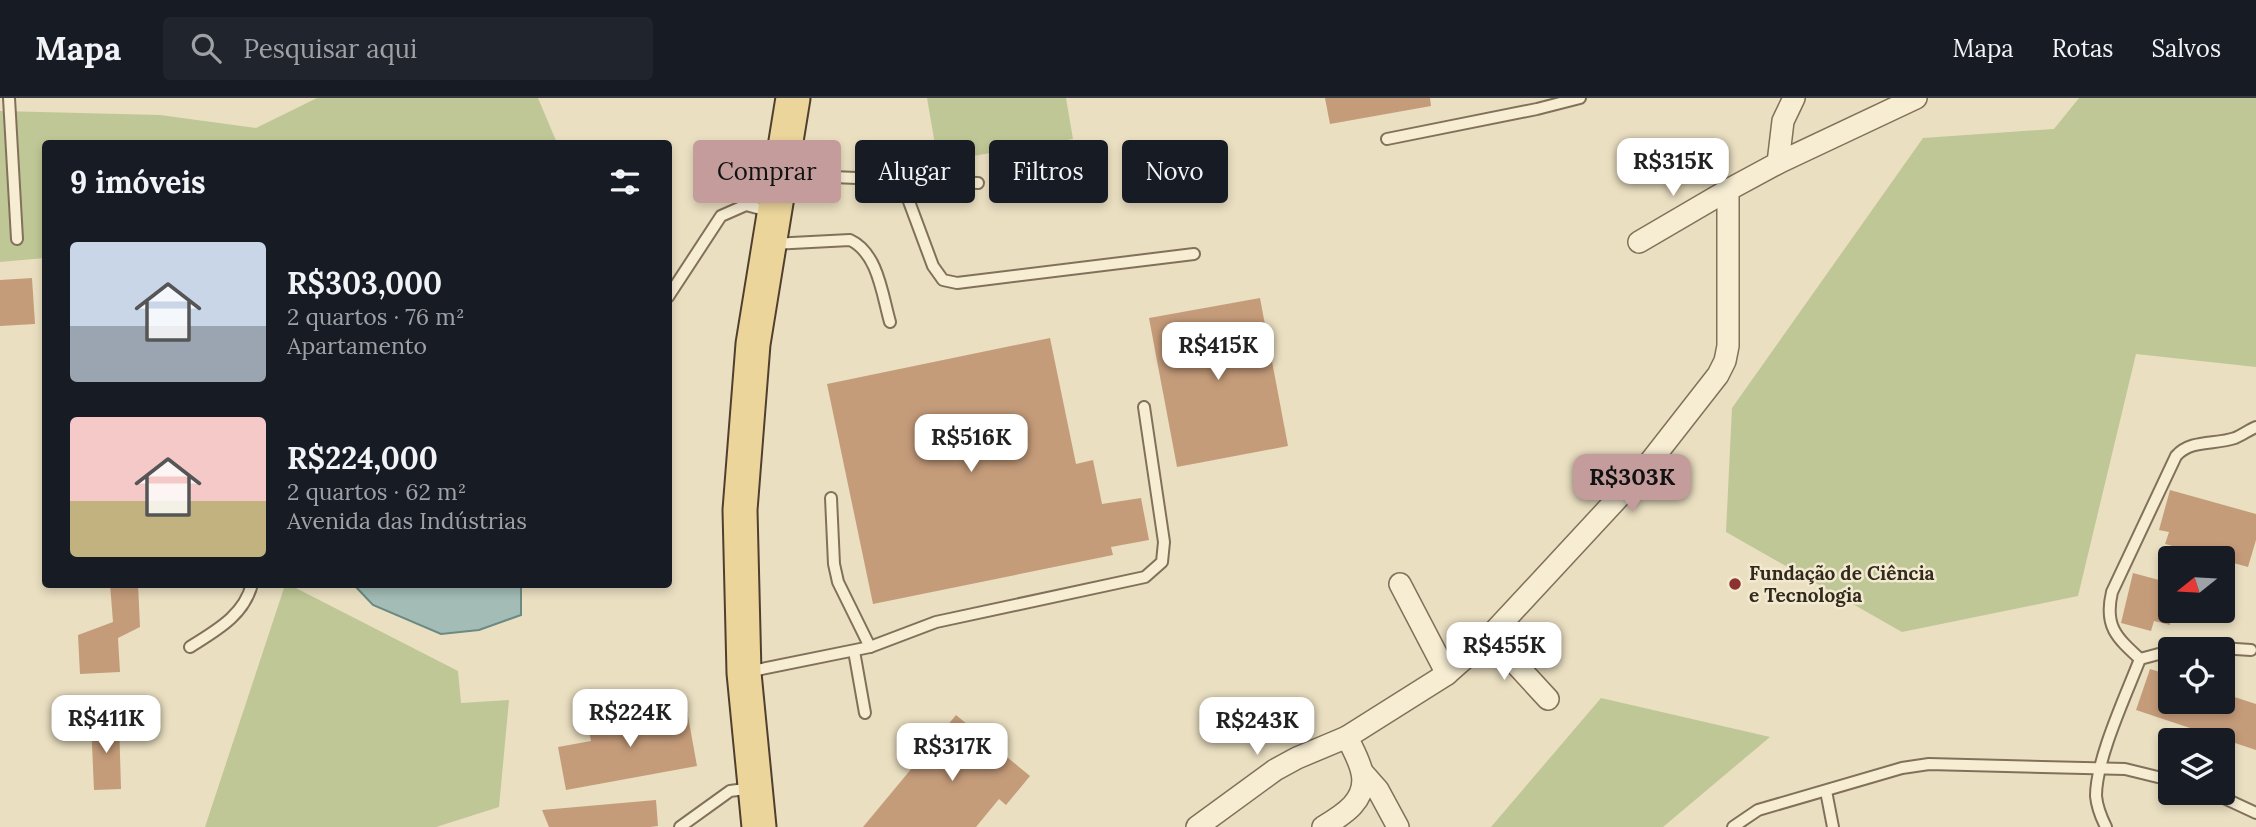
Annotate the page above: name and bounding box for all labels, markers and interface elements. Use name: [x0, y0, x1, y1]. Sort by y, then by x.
search box: [163, 17, 653, 80]
text: Mapa: [35, 27, 121, 69]
icon: search: [187, 29, 225, 67]
text: Pesquisar aqui: [243, 32, 417, 65]
text: Mapa: [1953, 33, 2014, 64]
text: Rotas: [2052, 33, 2113, 64]
text: Salvos: [2151, 33, 2221, 64]
pin: R$315K: [1616, 139, 1730, 198]
chip: Comprar: [693, 140, 841, 203]
chip: Alugar: [855, 140, 975, 203]
chip: Filtros: [989, 140, 1108, 203]
chip: Novo: [1122, 140, 1228, 203]
text: R$315K: [1633, 146, 1713, 175]
text: 9 imóveis: [70, 163, 206, 201]
icon: filters: [606, 163, 644, 201]
text: R$303,000: [287, 264, 442, 302]
icon: home: [126, 270, 210, 354]
text: 2 quartos · 76 m²: [287, 302, 465, 331]
pin: R$415K: [1161, 322, 1275, 382]
text: R$415K: [1178, 330, 1258, 359]
text: Apartamento: [287, 331, 427, 360]
pin: R$516K: [914, 414, 1028, 474]
text: R$516K: [931, 422, 1011, 451]
text: R$224,000: [287, 439, 438, 477]
icon: home: [126, 445, 210, 529]
pin: R$303K: [1575, 454, 1689, 514]
text: R$303K: [1589, 462, 1675, 491]
text: 2 quartos · 62 m²: [287, 477, 466, 506]
text: Avenida das Indústrias: [287, 506, 527, 535]
north arrow: [2158, 546, 2235, 623]
map controls: [2158, 546, 2235, 805]
place label: Fundação de Ciência e Tecnologia: [1749, 561, 1935, 607]
marker: Fundação de Ciência e Tecnologia: [1727, 576, 1743, 592]
pin: R$455K: [1447, 622, 1561, 682]
text: R$455K: [1462, 630, 1546, 659]
button: locate: [2158, 637, 2235, 714]
pin: R$224K: [573, 690, 687, 749]
pin: R$411K: [49, 696, 163, 755]
text: R$224K: [589, 697, 671, 726]
pin: R$243K: [1200, 698, 1314, 757]
text: R$411K: [68, 703, 144, 732]
text: R$243K: [1215, 705, 1299, 734]
pin: R$317K: [895, 724, 1009, 783]
button: layers: [2158, 728, 2235, 805]
text: R$317K: [913, 731, 991, 760]

